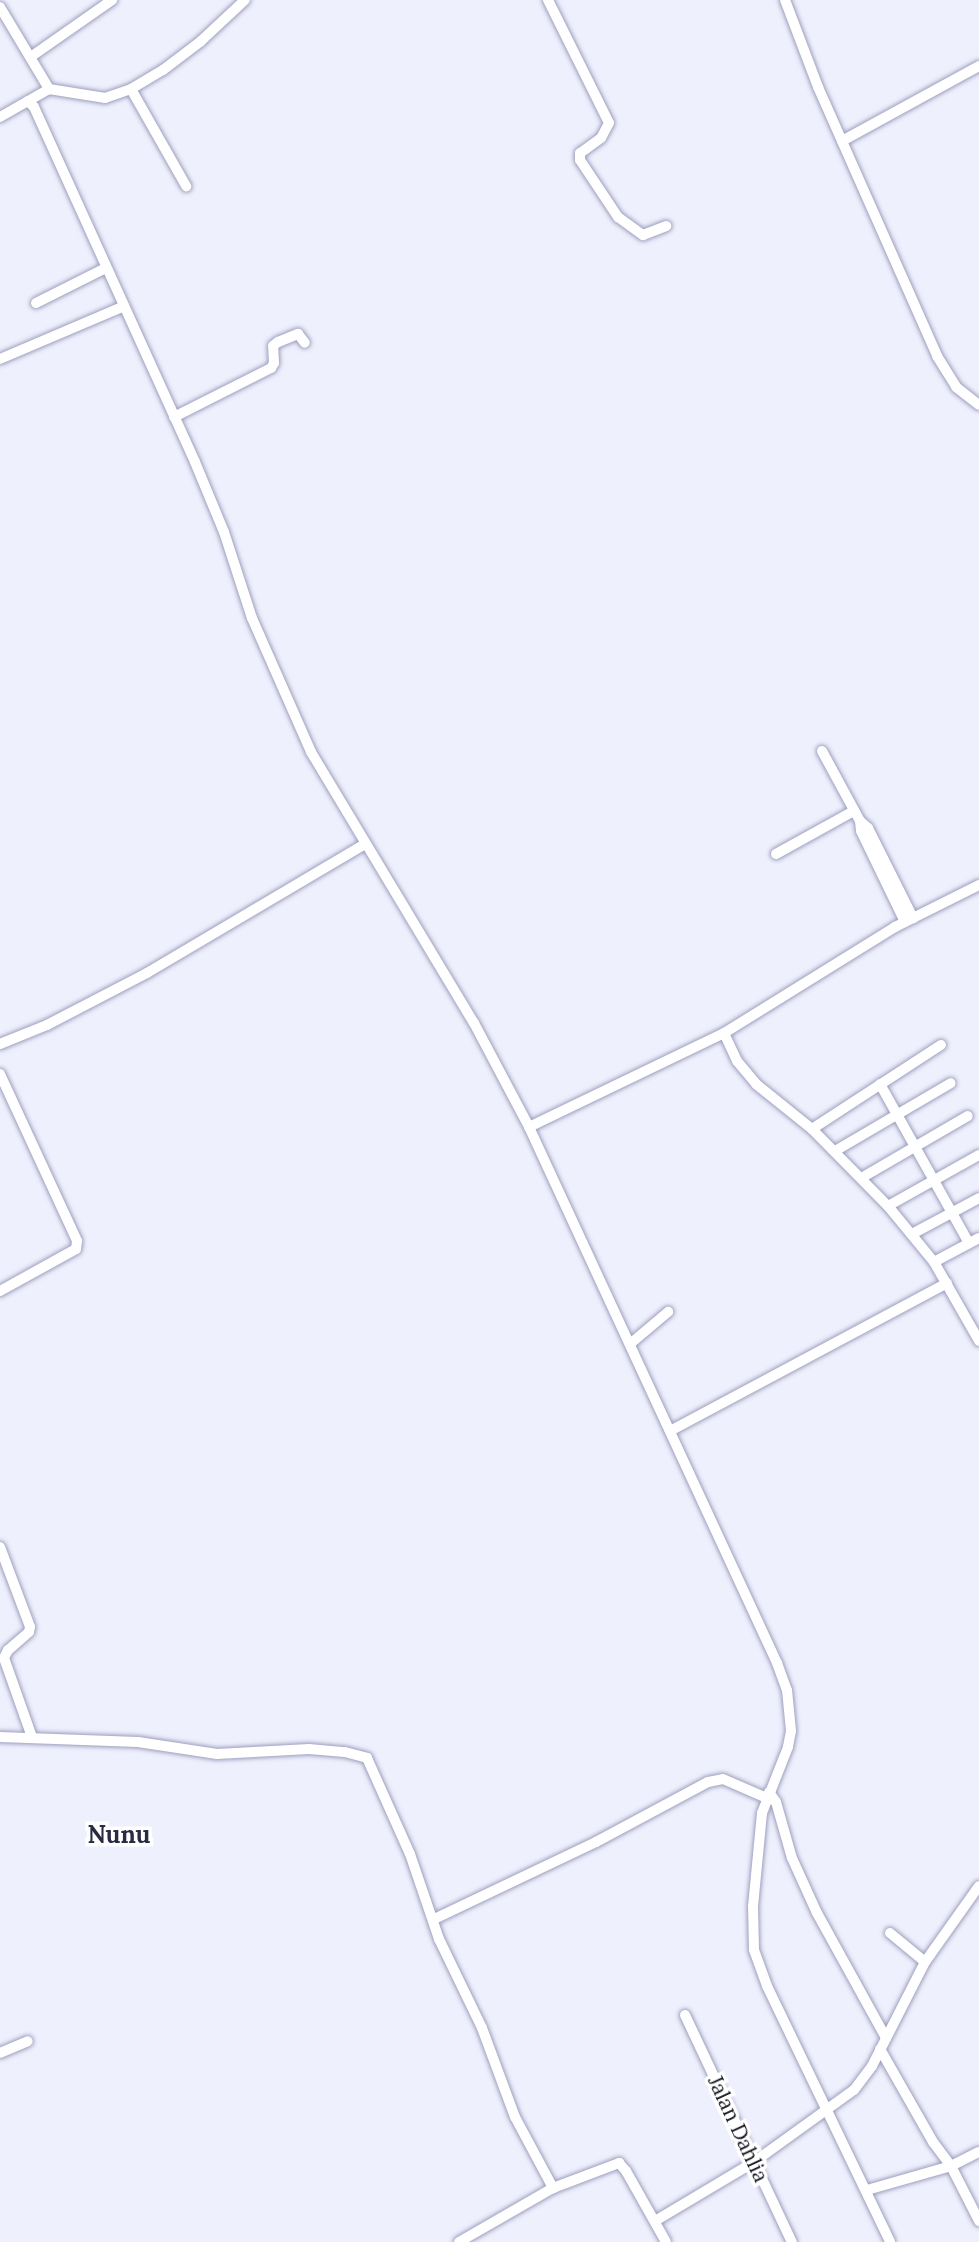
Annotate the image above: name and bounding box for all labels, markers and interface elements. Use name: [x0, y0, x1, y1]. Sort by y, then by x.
district label: Nunu: [88, 1821, 150, 1849]
street label: Jalan Dahlia: [702, 2072, 774, 2186]

